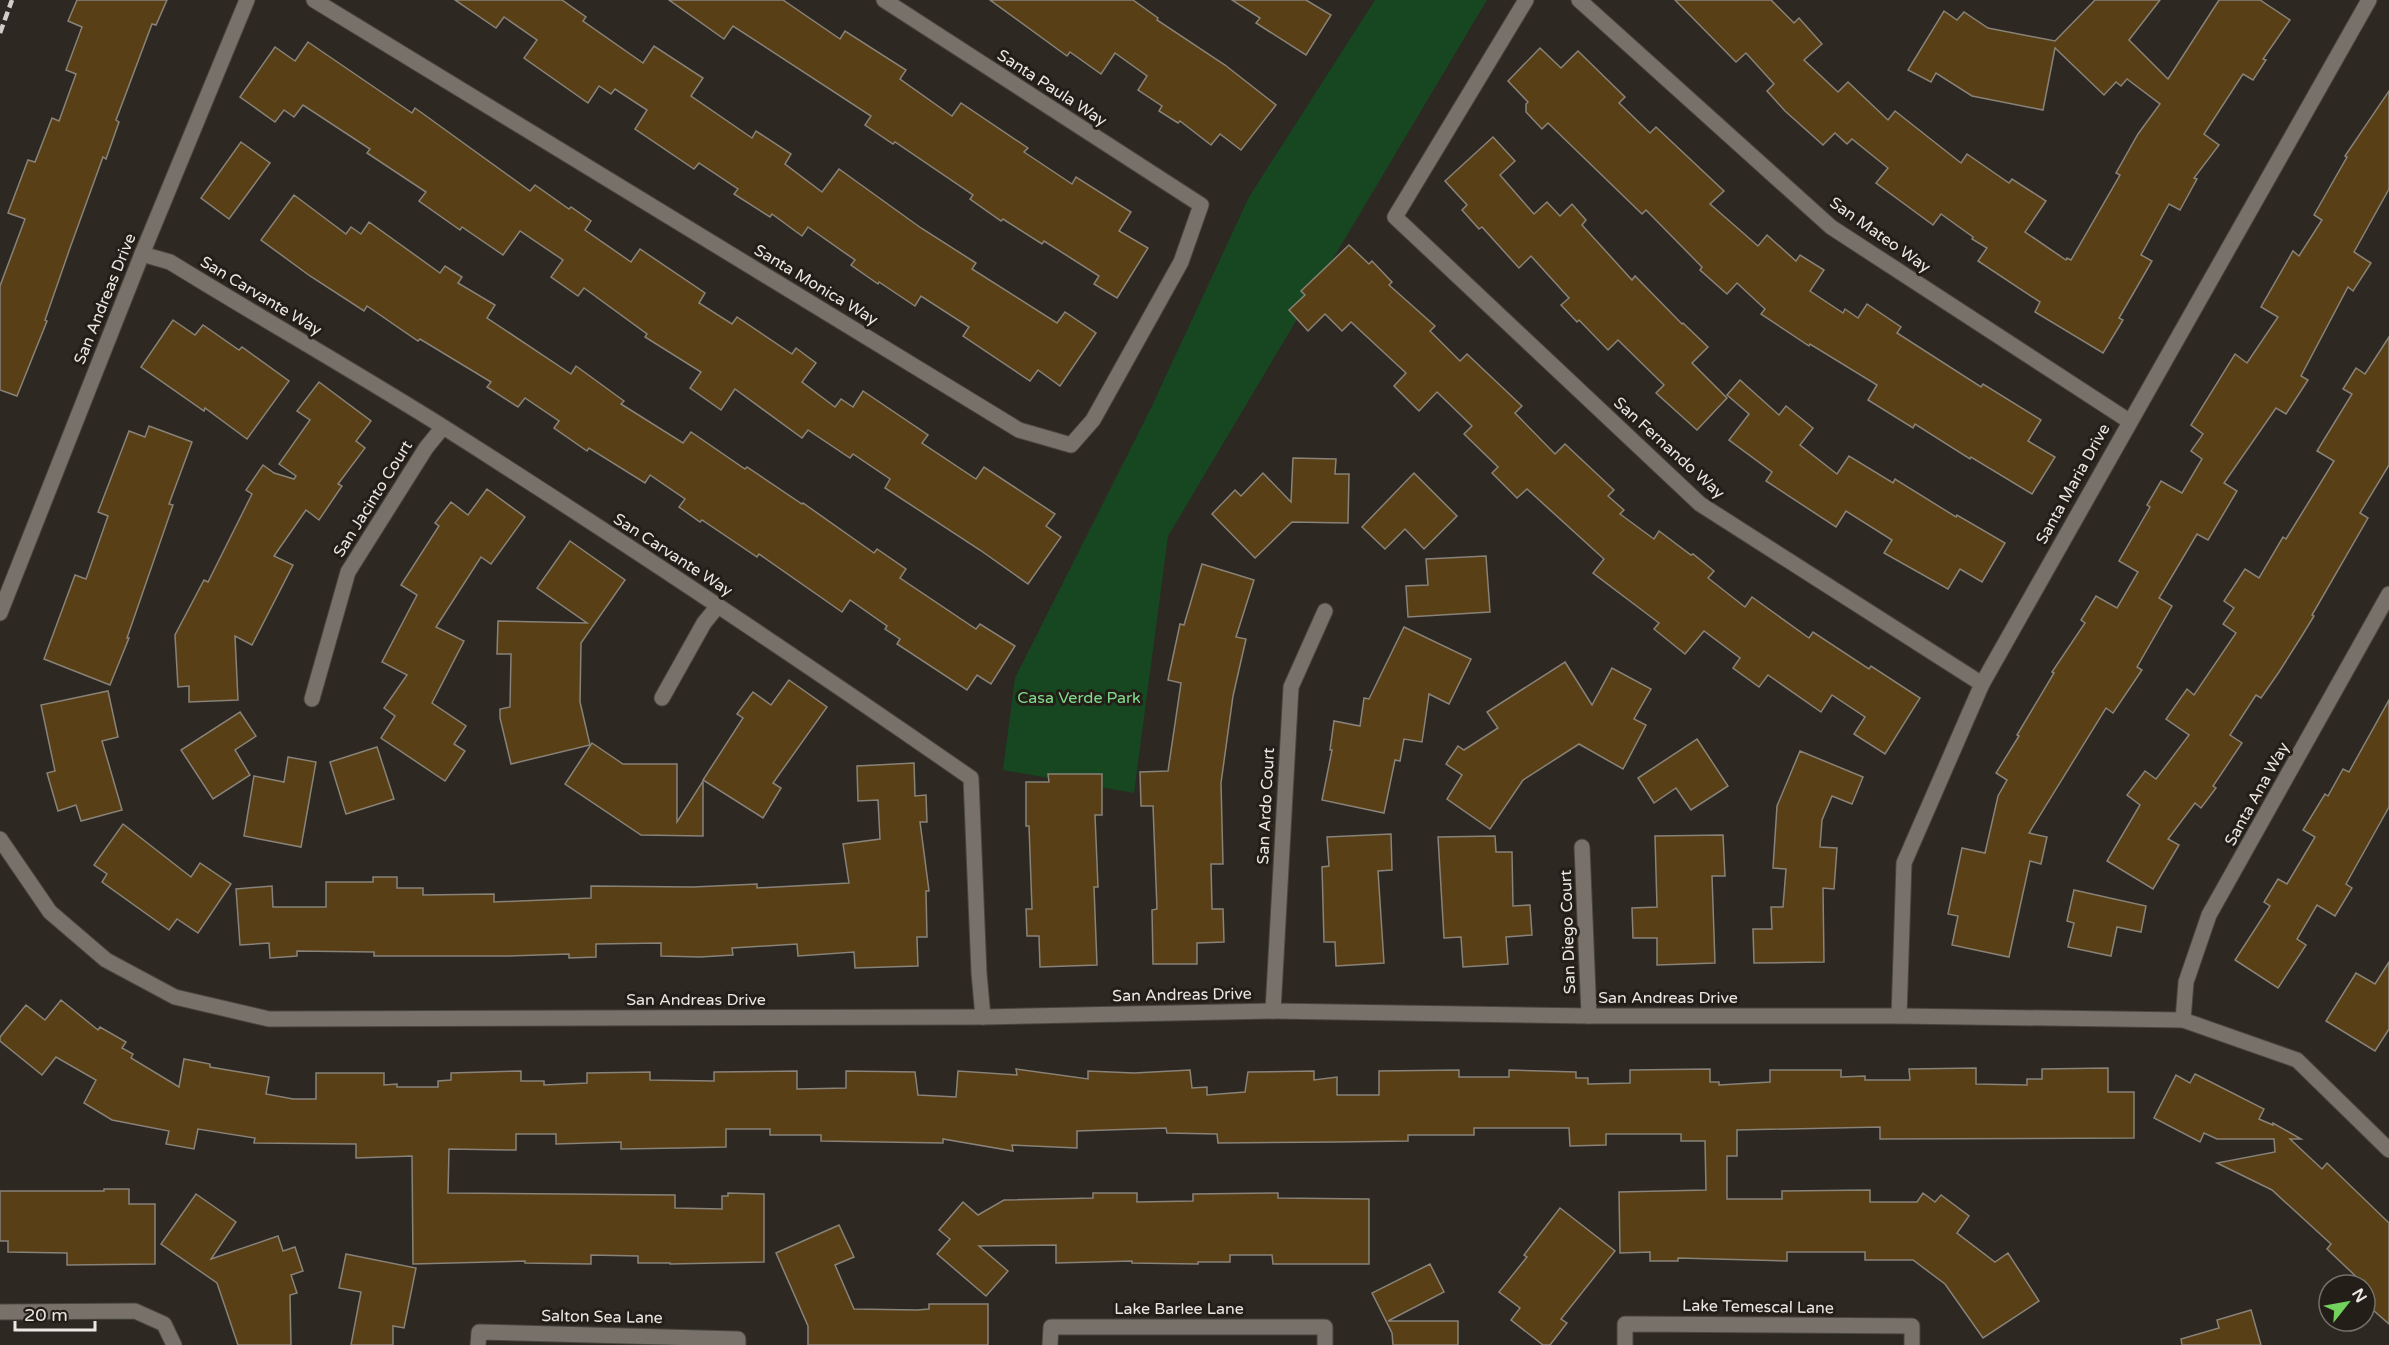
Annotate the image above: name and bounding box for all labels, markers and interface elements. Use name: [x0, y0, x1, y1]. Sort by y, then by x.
street label: Santa Paula Way: [993, 45, 1111, 131]
street label: San Mateo Way: [1826, 193, 1935, 278]
street label: San Andreas Drive: [70, 231, 140, 367]
street label: Santa Monica Way: [750, 240, 882, 330]
street label: San Carvante Way: [197, 252, 326, 340]
street label: San Fernando Way: [1609, 393, 1729, 503]
street label: Santa Maria Drive: [2032, 420, 2114, 548]
street label: San Jacinto Court: [329, 437, 417, 561]
street label: San Carvante Way: [610, 509, 737, 601]
park label: Casa Verde Park: [1017, 688, 1141, 708]
street label: Santa Ana Way: [2220, 738, 2294, 849]
street label: San Ardo Court: [1253, 747, 1279, 865]
street label: San Diego Court: [1556, 870, 1580, 994]
street label: San Andreas Drive: [1112, 984, 1252, 1006]
street label: San Andreas Drive: [1598, 988, 1738, 1008]
street label: San Andreas Drive: [626, 990, 766, 1010]
north arrow: [2317, 1273, 2377, 1333]
text: N: [2347, 1285, 2371, 1306]
scale bar: [15, 1294, 94, 1332]
street label: Lake Temescal Lane: [1682, 1296, 1834, 1318]
street label: Lake Barlee Lane: [1114, 1299, 1244, 1319]
text: 20 m: [24, 1304, 68, 1326]
street label: Salton Sea Lane: [541, 1306, 663, 1328]

